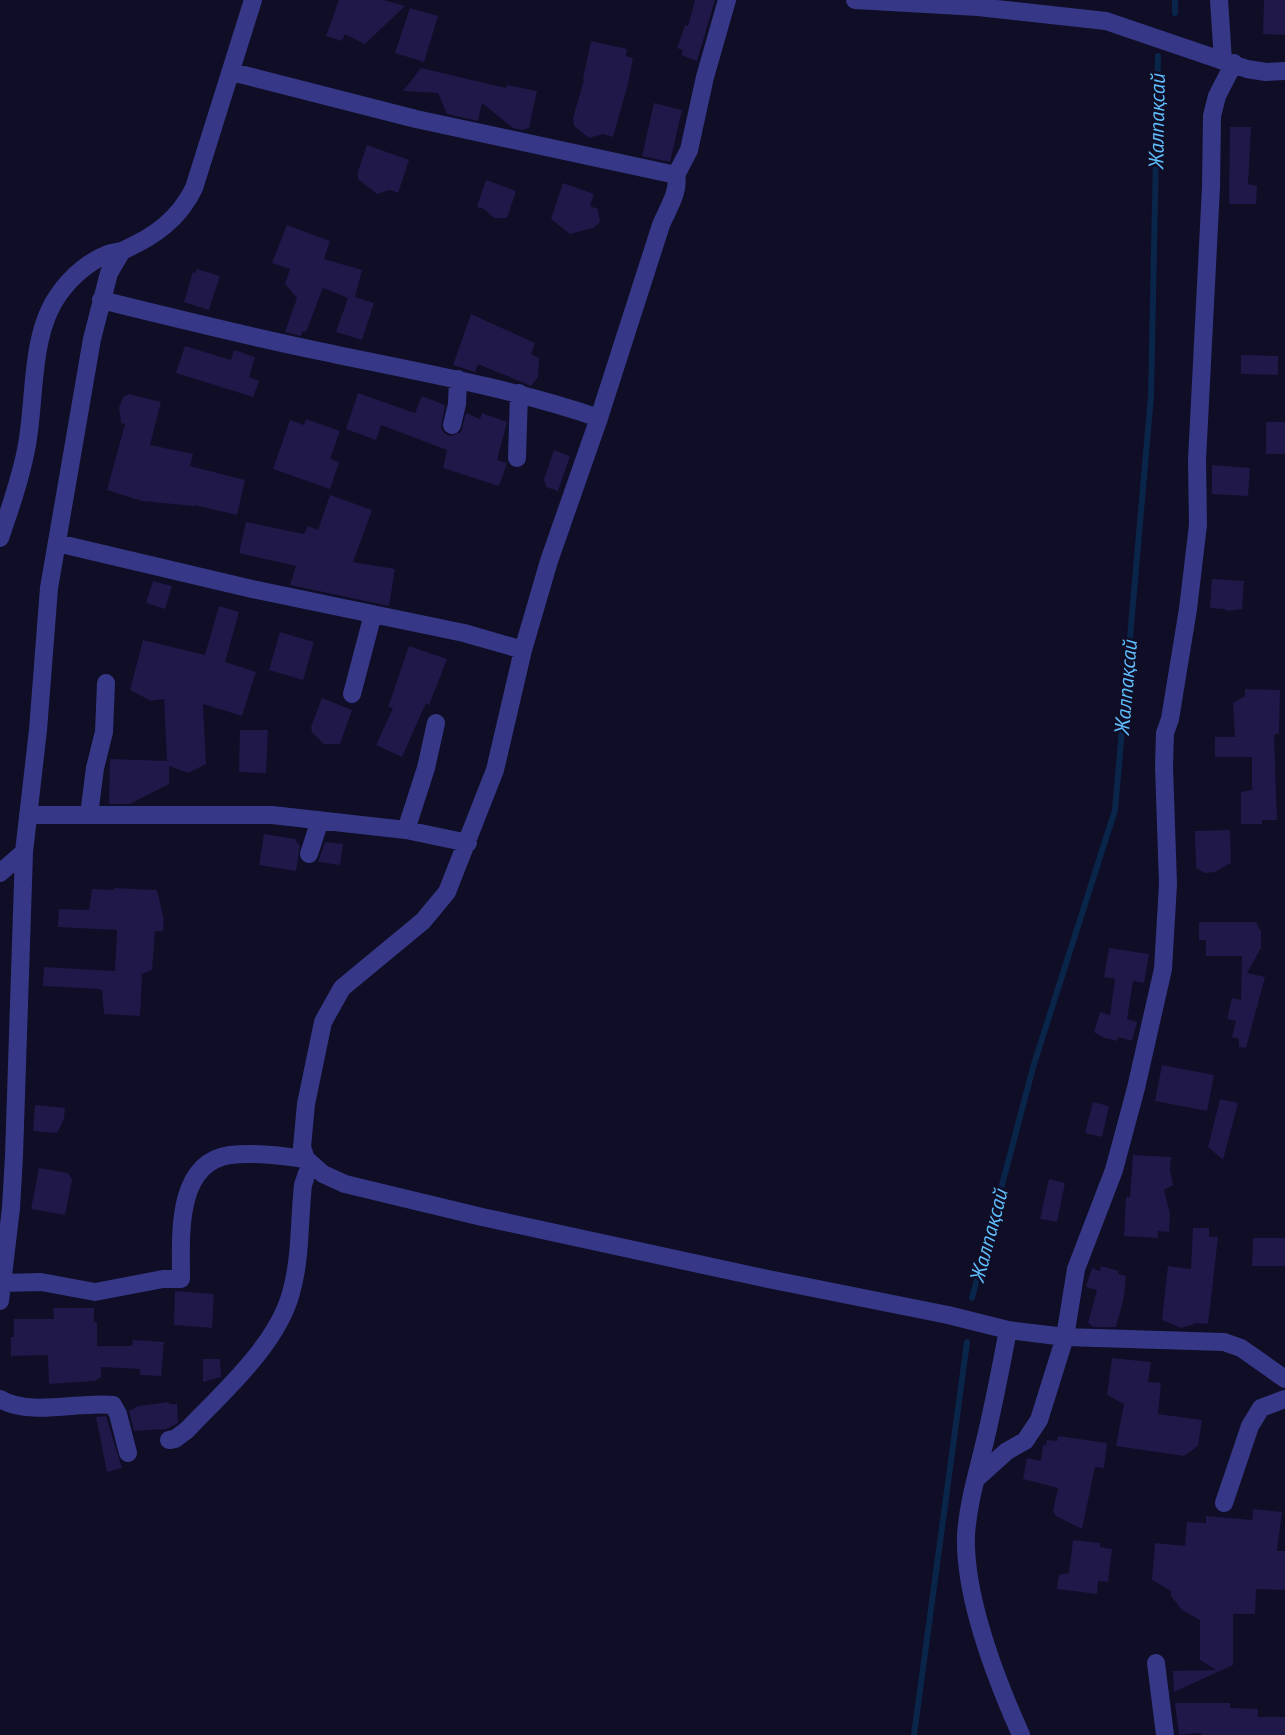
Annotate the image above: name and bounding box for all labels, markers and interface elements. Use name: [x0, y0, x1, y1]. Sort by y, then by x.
water label: Жалпақсай: [1142, 73, 1171, 170]
water label: Жалпақсай: [1108, 638, 1143, 737]
water label: Жалпақсай: [963, 1185, 1014, 1286]

